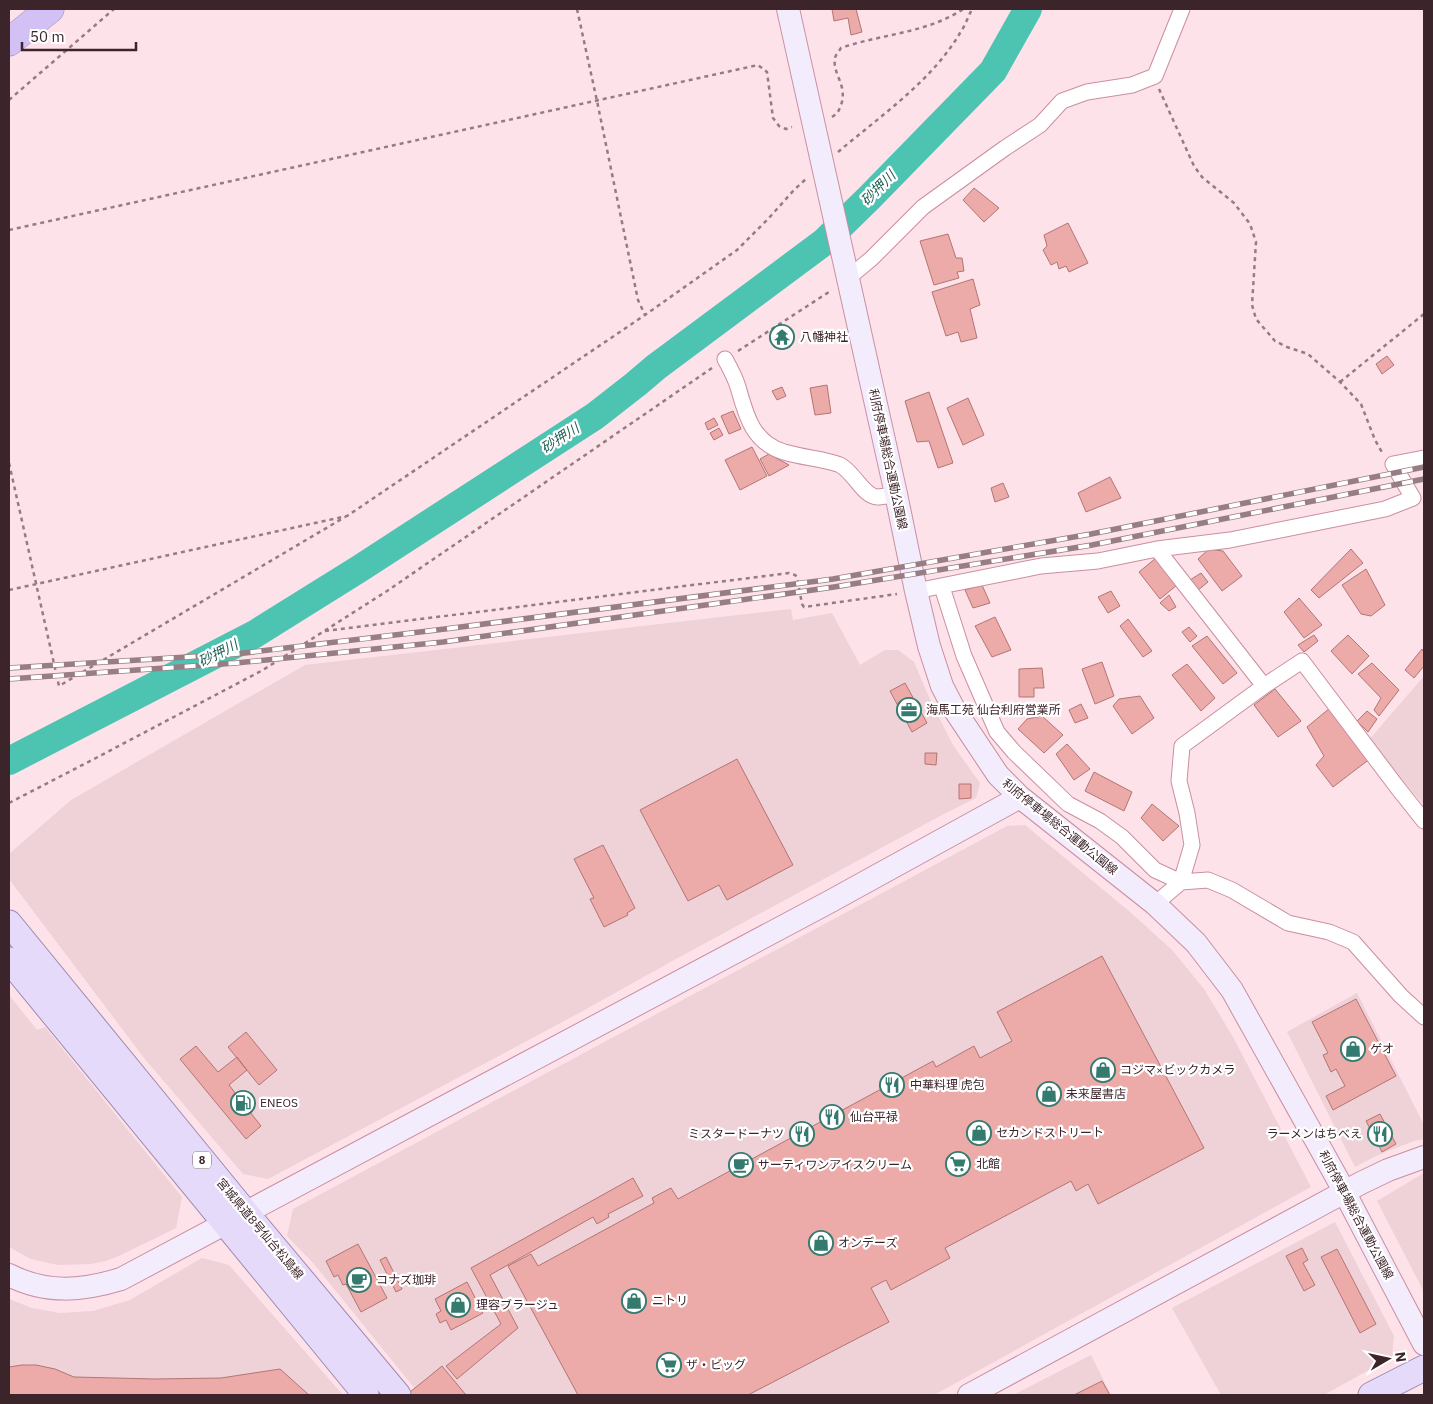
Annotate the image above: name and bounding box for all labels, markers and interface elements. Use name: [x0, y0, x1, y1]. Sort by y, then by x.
scale bar: [22, 20, 136, 52]
text: 50 m: [30, 27, 65, 46]
water label: 砂押川: [857, 165, 901, 209]
temple icon: 八幡神社: [769, 324, 795, 350]
place label: 八幡神社: [800, 329, 848, 344]
street label: 利府停車場総合運動公園線: [866, 387, 911, 531]
water label: 砂押川: [537, 418, 584, 457]
water label: 砂押川: [195, 635, 243, 671]
office icon: 海馬工苑 仙台利府営業所: [896, 697, 922, 723]
place label: 海馬工苑 仙台利府営業所: [926, 702, 1061, 717]
street label: 利府停車場総合運動公園線: [1000, 775, 1121, 878]
shop icon: ゲオ: [1340, 1036, 1366, 1062]
place label: ゲオ: [1370, 1041, 1394, 1056]
shop icon: コジマ×ビックカメラ: [1090, 1057, 1116, 1083]
place label: コジマ×ビックカメラ: [1120, 1062, 1235, 1077]
restaurant icon: 中華料理 虎包: [879, 1072, 905, 1098]
place label: 中華料理 虎包: [910, 1077, 985, 1092]
shop icon: 未来屋書店: [1036, 1081, 1062, 1107]
place label: 未来屋書店: [1066, 1086, 1126, 1101]
fuel station icon: ENEOS: [230, 1090, 256, 1116]
place label: ENEOS: [260, 1095, 298, 1110]
restaurant icon: 仙台平禄: [819, 1104, 845, 1130]
place label: 仙台平禄: [850, 1109, 898, 1124]
shop icon: セカンドストリート: [966, 1120, 992, 1146]
restaurant icon: ミスタードーナツ: [789, 1121, 815, 1147]
restaurant icon: ラーメンはちべえ: [1367, 1121, 1393, 1147]
place label: セカンドストリート: [996, 1125, 1104, 1140]
place label: ミスタードーナツ: [688, 1126, 784, 1141]
place label: ラーメンはちべえ: [1266, 1126, 1362, 1141]
street label: 利府停車場総合運動公園線: [1316, 1148, 1397, 1282]
supermarket icon: 北館: [945, 1151, 971, 1177]
road number: 8: [193, 1152, 211, 1168]
cafe icon: サーティワンアイスクリーム: [728, 1152, 754, 1178]
place label: 北館: [976, 1156, 1000, 1171]
place label: サーティワンアイスクリーム: [758, 1157, 912, 1172]
street label: 宮城県道8号仙台松島線: [214, 1175, 307, 1282]
shop icon: オンデーズ: [808, 1230, 834, 1256]
place label: オンデーズ: [838, 1235, 897, 1250]
cafe icon: コナズ珈琲: [346, 1267, 372, 1293]
place label: コナズ珈琲: [376, 1272, 436, 1287]
shop icon: ニトリ: [621, 1288, 647, 1314]
shop icon: 理容ブラージュ: [445, 1292, 471, 1318]
place label: ニトリ: [652, 1293, 688, 1308]
place label: 理容ブラージュ: [476, 1297, 559, 1312]
north arrow: [1363, 1334, 1413, 1384]
text: N: [1391, 1351, 1411, 1363]
supermarket icon: ザ・ビッグ: [656, 1352, 682, 1378]
place label: ザ・ビッグ: [686, 1357, 746, 1372]

